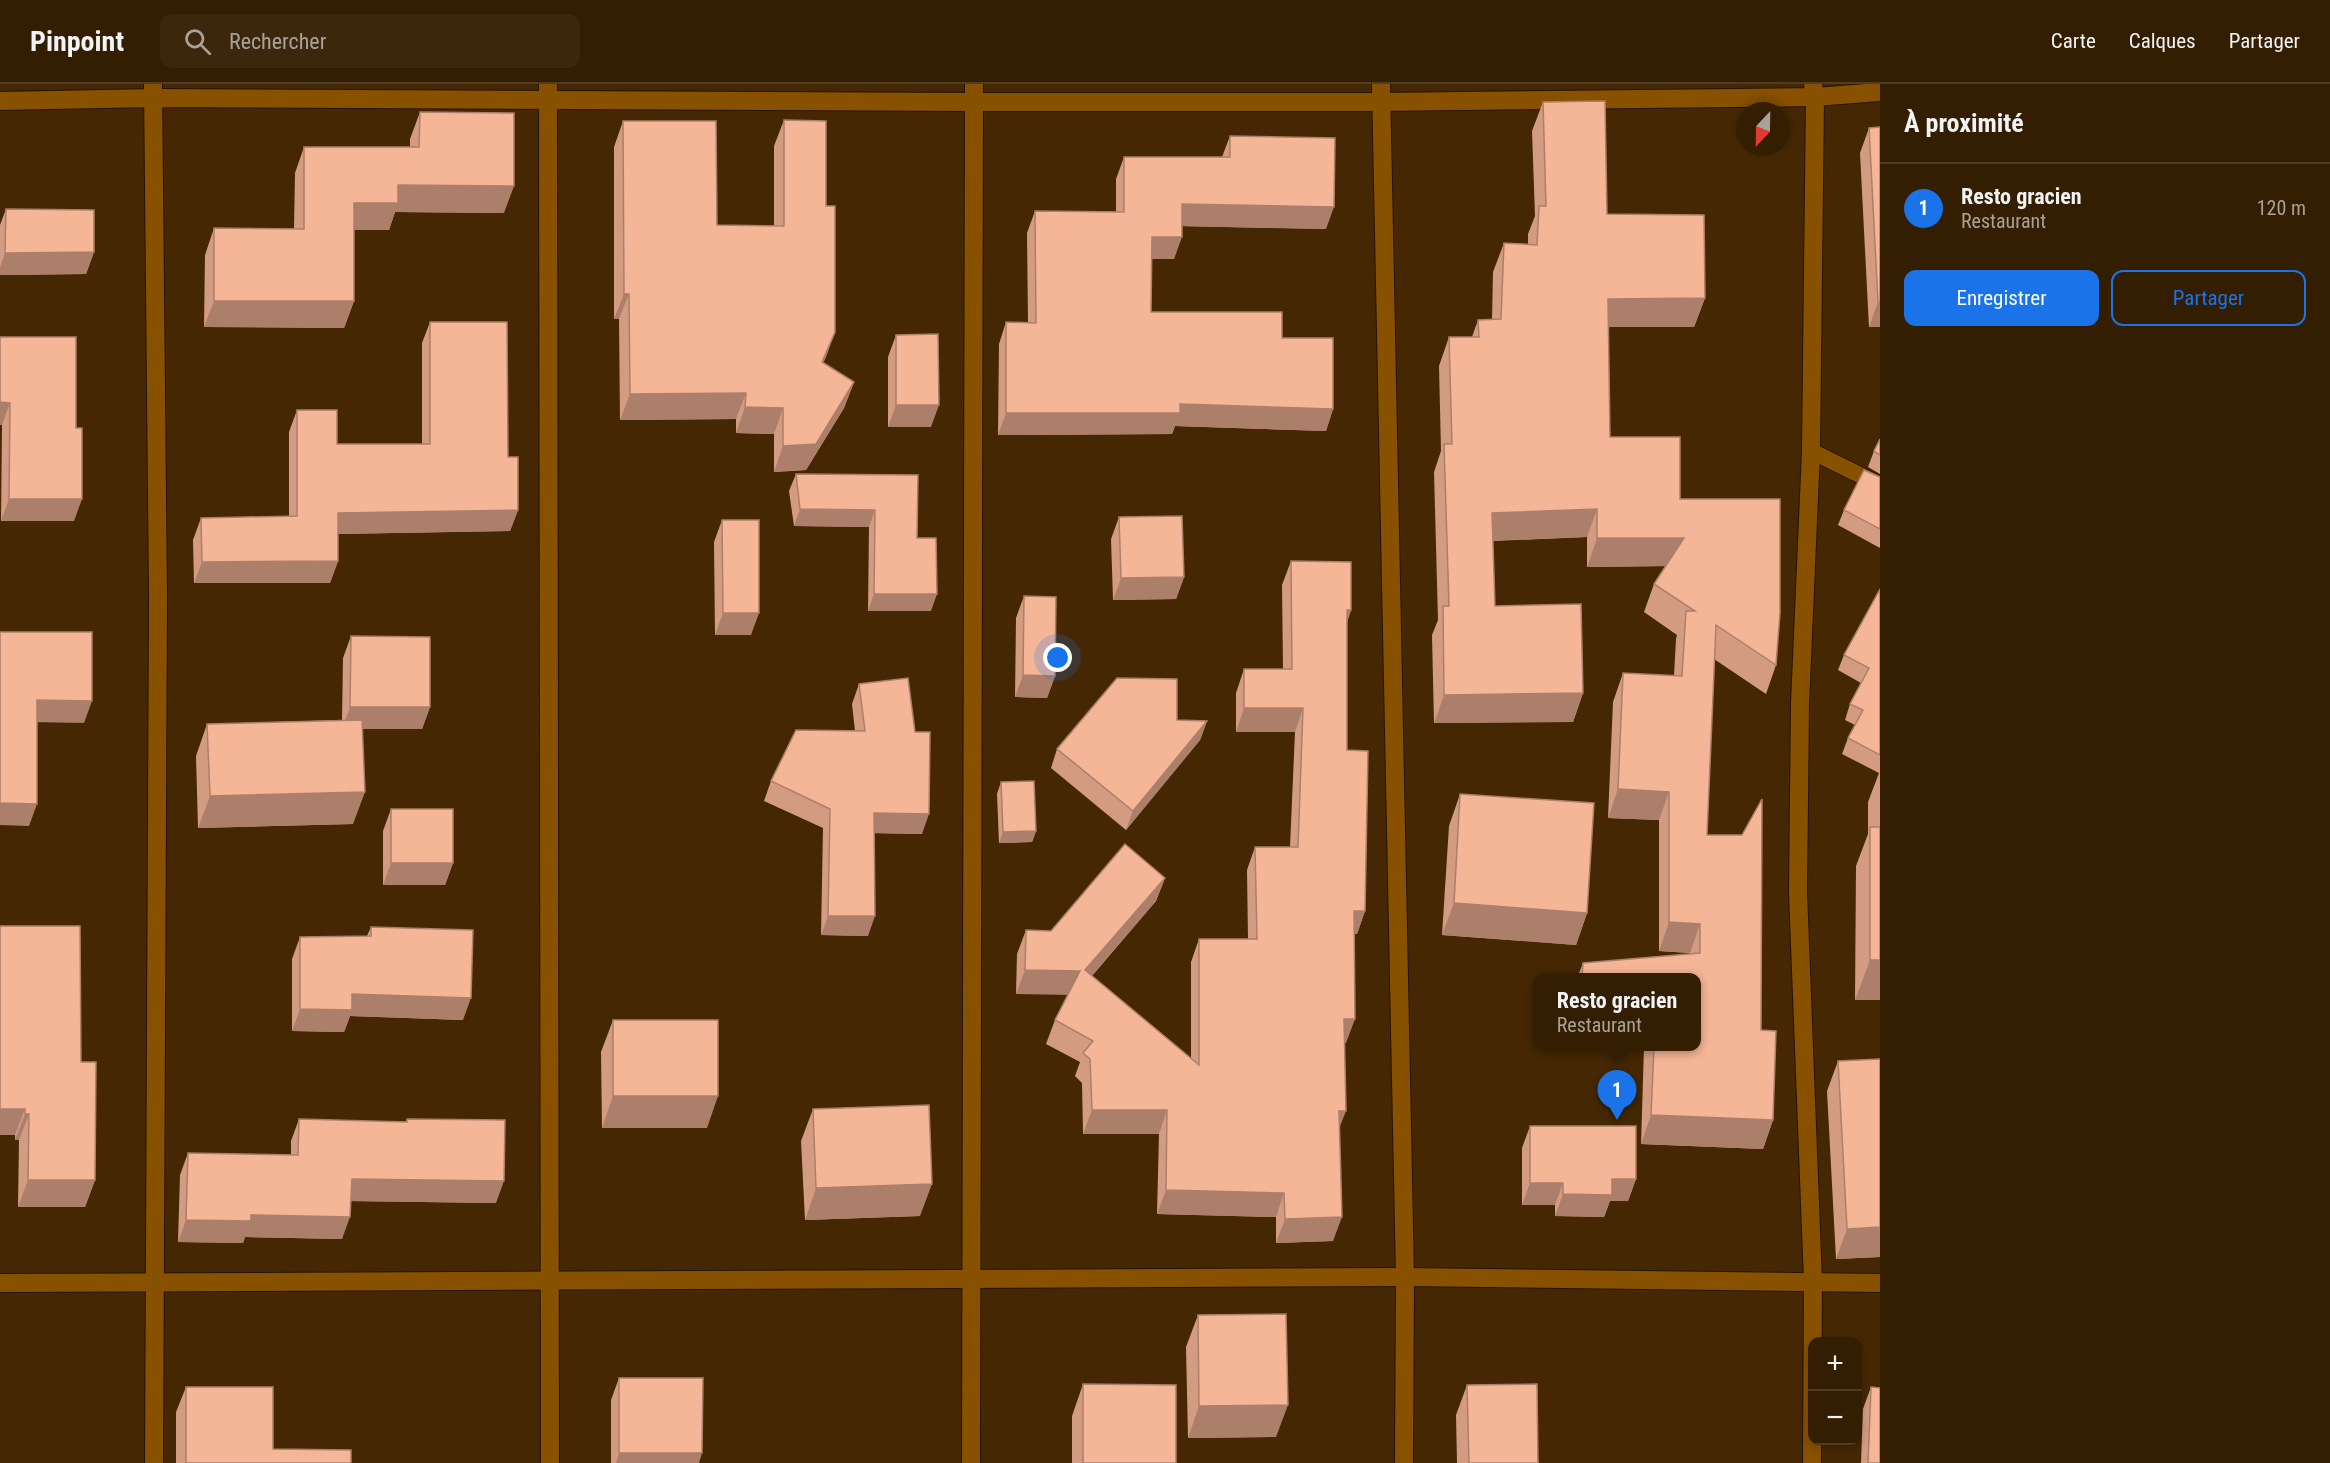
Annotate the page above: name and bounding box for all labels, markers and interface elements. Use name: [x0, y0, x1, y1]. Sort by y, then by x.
search box: [160, 14, 580, 68]
text: Pinpoint: [30, 25, 124, 58]
icon: search: [181, 25, 214, 58]
text: Rechercher: [229, 29, 326, 54]
text: Carte: [2051, 29, 2096, 53]
text: Calques: [2129, 29, 2196, 53]
text: Partager: [2229, 29, 2300, 53]
north arrow: [1736, 102, 1790, 156]
text: À proximité: [1904, 108, 2024, 138]
text: Resto gracien: [1961, 184, 2082, 209]
text: 1: [1918, 196, 1929, 220]
text: 120 m: [2257, 196, 2306, 220]
text: Restaurant: [1961, 209, 2046, 233]
button: Enregistrer: [1904, 270, 2099, 326]
button: Partager: [2111, 270, 2306, 326]
your location: [1043, 643, 1072, 672]
popup: [1533, 973, 1701, 1051]
text: Resto gracien: [1557, 988, 1677, 1013]
text: Restaurant: [1557, 1013, 1642, 1037]
pin: 1: [1598, 1070, 1636, 1120]
map controls: [1808, 1337, 1862, 1445]
button: +: [1808, 1337, 1862, 1391]
button: −: [1808, 1391, 1862, 1445]

